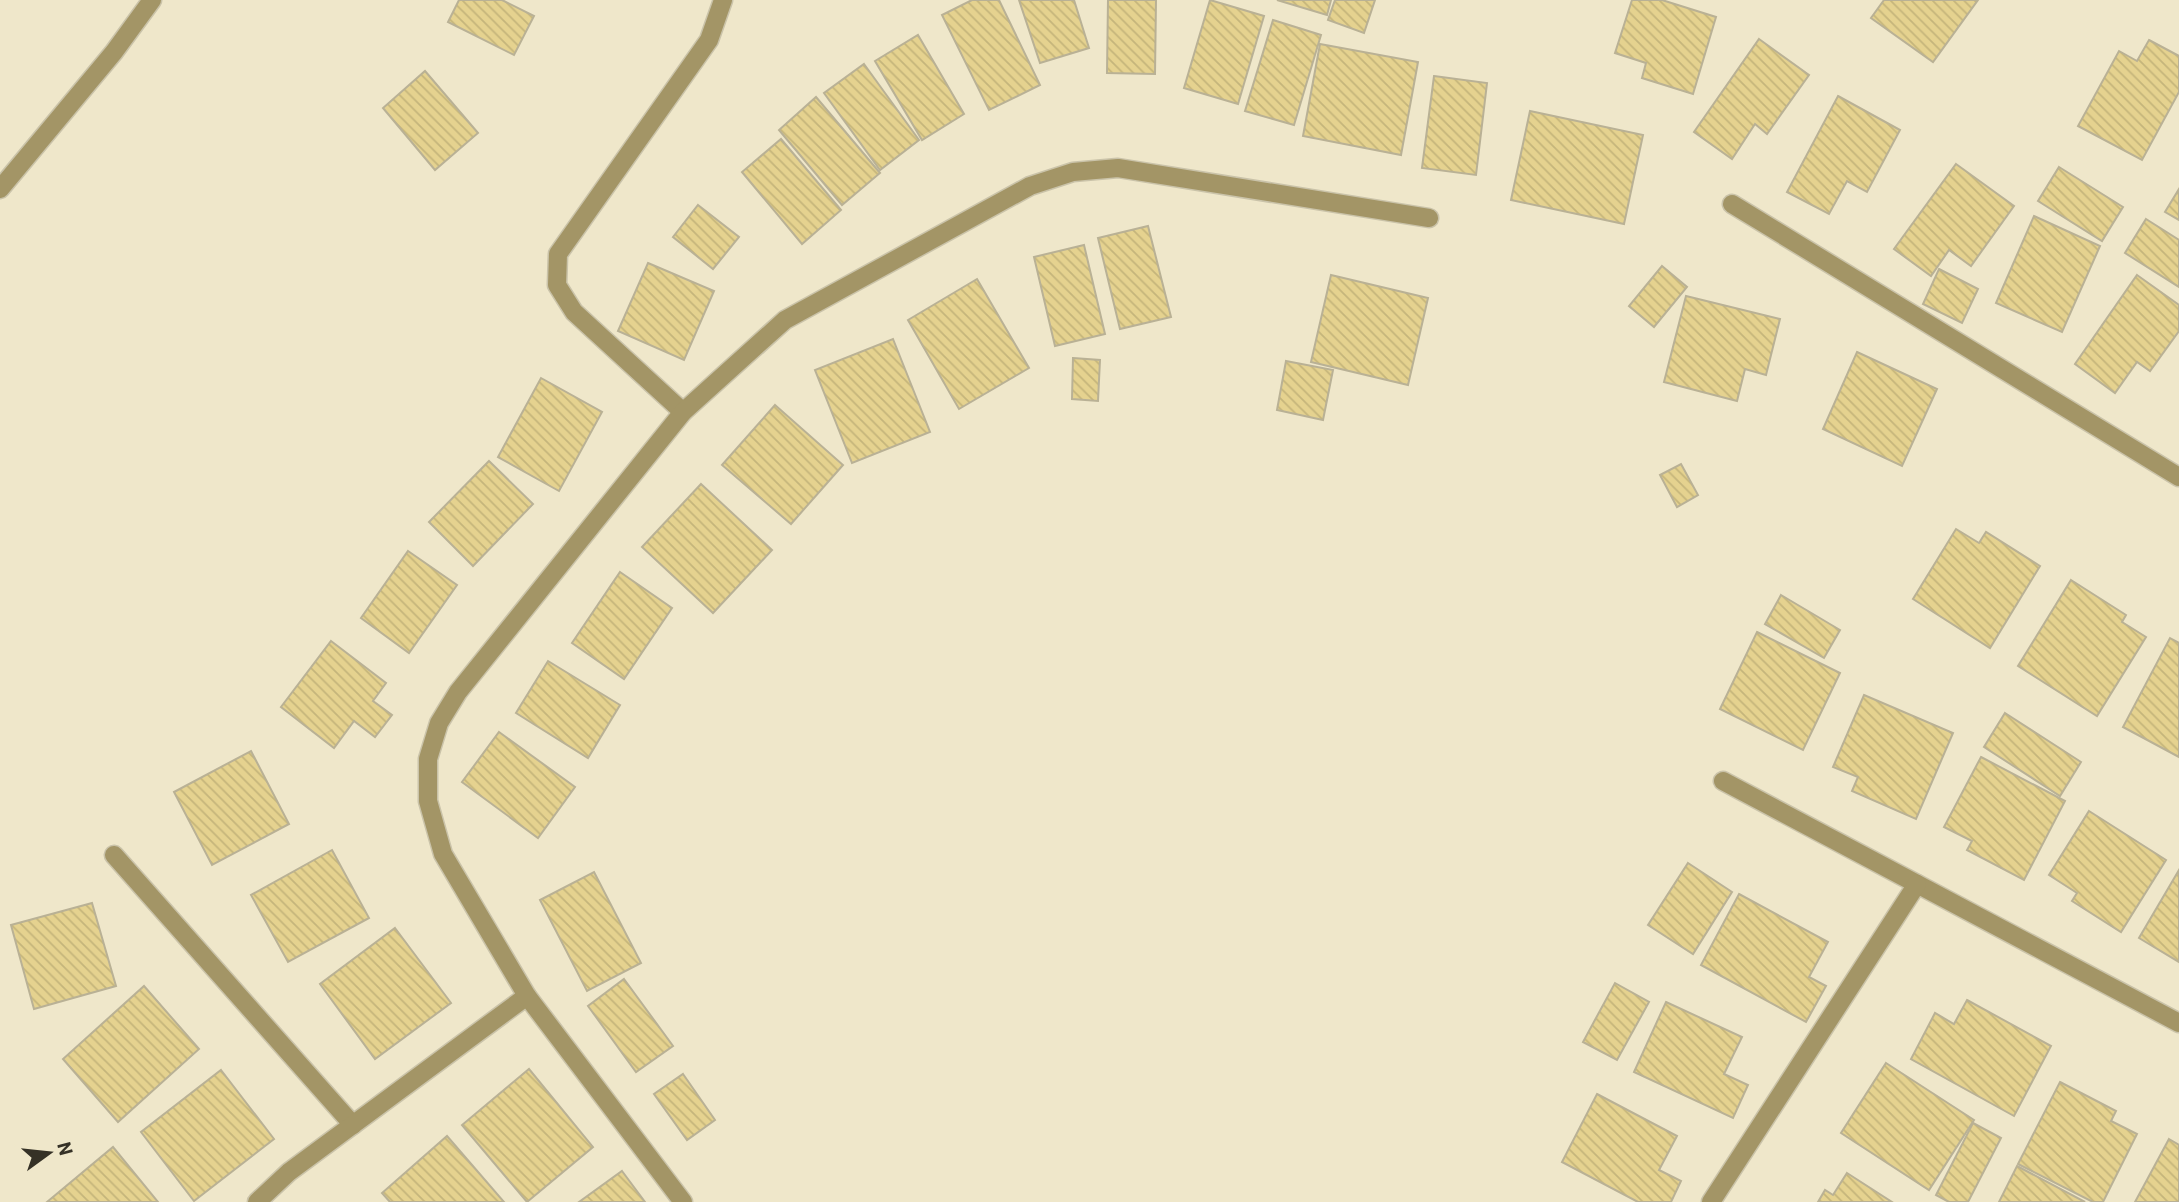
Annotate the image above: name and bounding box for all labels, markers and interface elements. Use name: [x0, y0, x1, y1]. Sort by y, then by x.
north arrow: [14, 1118, 84, 1188]
text: N: [53, 1139, 79, 1158]

